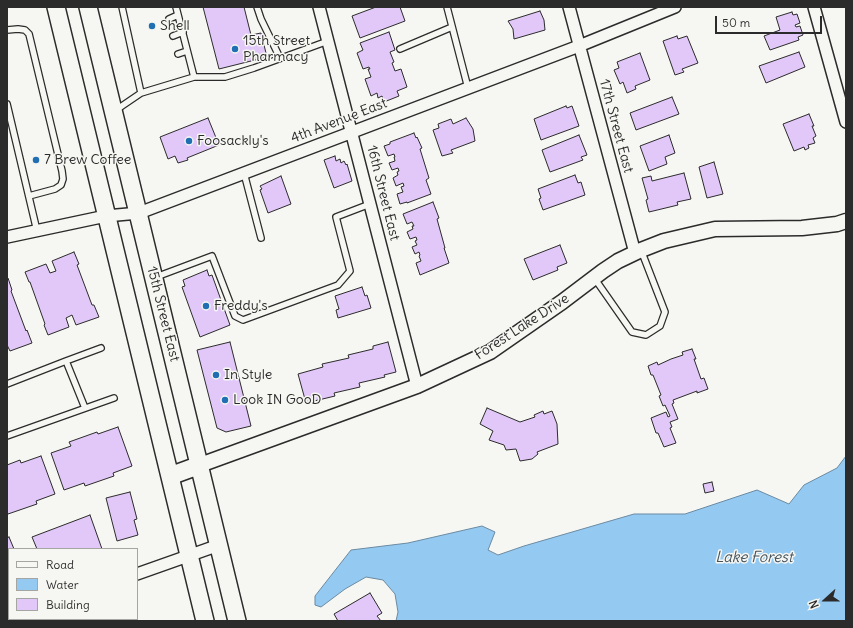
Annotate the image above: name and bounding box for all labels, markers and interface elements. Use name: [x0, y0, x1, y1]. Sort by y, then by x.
scale bar: [717, 8, 824, 34]
text: 50 m: [722, 15, 750, 30]
place label: Shell: [160, 18, 190, 34]
marker: Shell: [147, 21, 157, 31]
place label: 15th Street Pharmacy: [243, 33, 310, 66]
marker: 15th Street Pharmacy: [230, 44, 240, 54]
street label: 17th Street East: [595, 77, 637, 175]
street label: 4th Avenue East: [289, 95, 389, 147]
place label: Foosackly's: [197, 133, 269, 149]
marker: Foosackly's: [184, 136, 194, 146]
street label: 16th Street East: [363, 144, 403, 242]
place label: 7 Brew Coffee: [44, 152, 131, 168]
marker: 7 Brew Coffee: [31, 155, 41, 165]
street label: 15th Street East: [143, 265, 183, 363]
street label: Forest Lake Drive: [472, 290, 572, 364]
place label: Freddy's: [214, 298, 268, 314]
marker: Freddy's: [201, 301, 211, 311]
place label: In Style: [224, 367, 272, 383]
marker: In Style: [211, 370, 221, 380]
place label: Look IN GooD: [233, 392, 321, 408]
marker: Look IN GooD: [220, 395, 230, 405]
legend: [8, 548, 138, 620]
water label: Lake Forest: [715, 549, 793, 567]
text: Road: [46, 557, 74, 572]
text: Water: [46, 577, 79, 592]
north arrow: [805, 580, 845, 620]
text: Building: [46, 597, 90, 612]
text: N: [806, 598, 822, 610]

